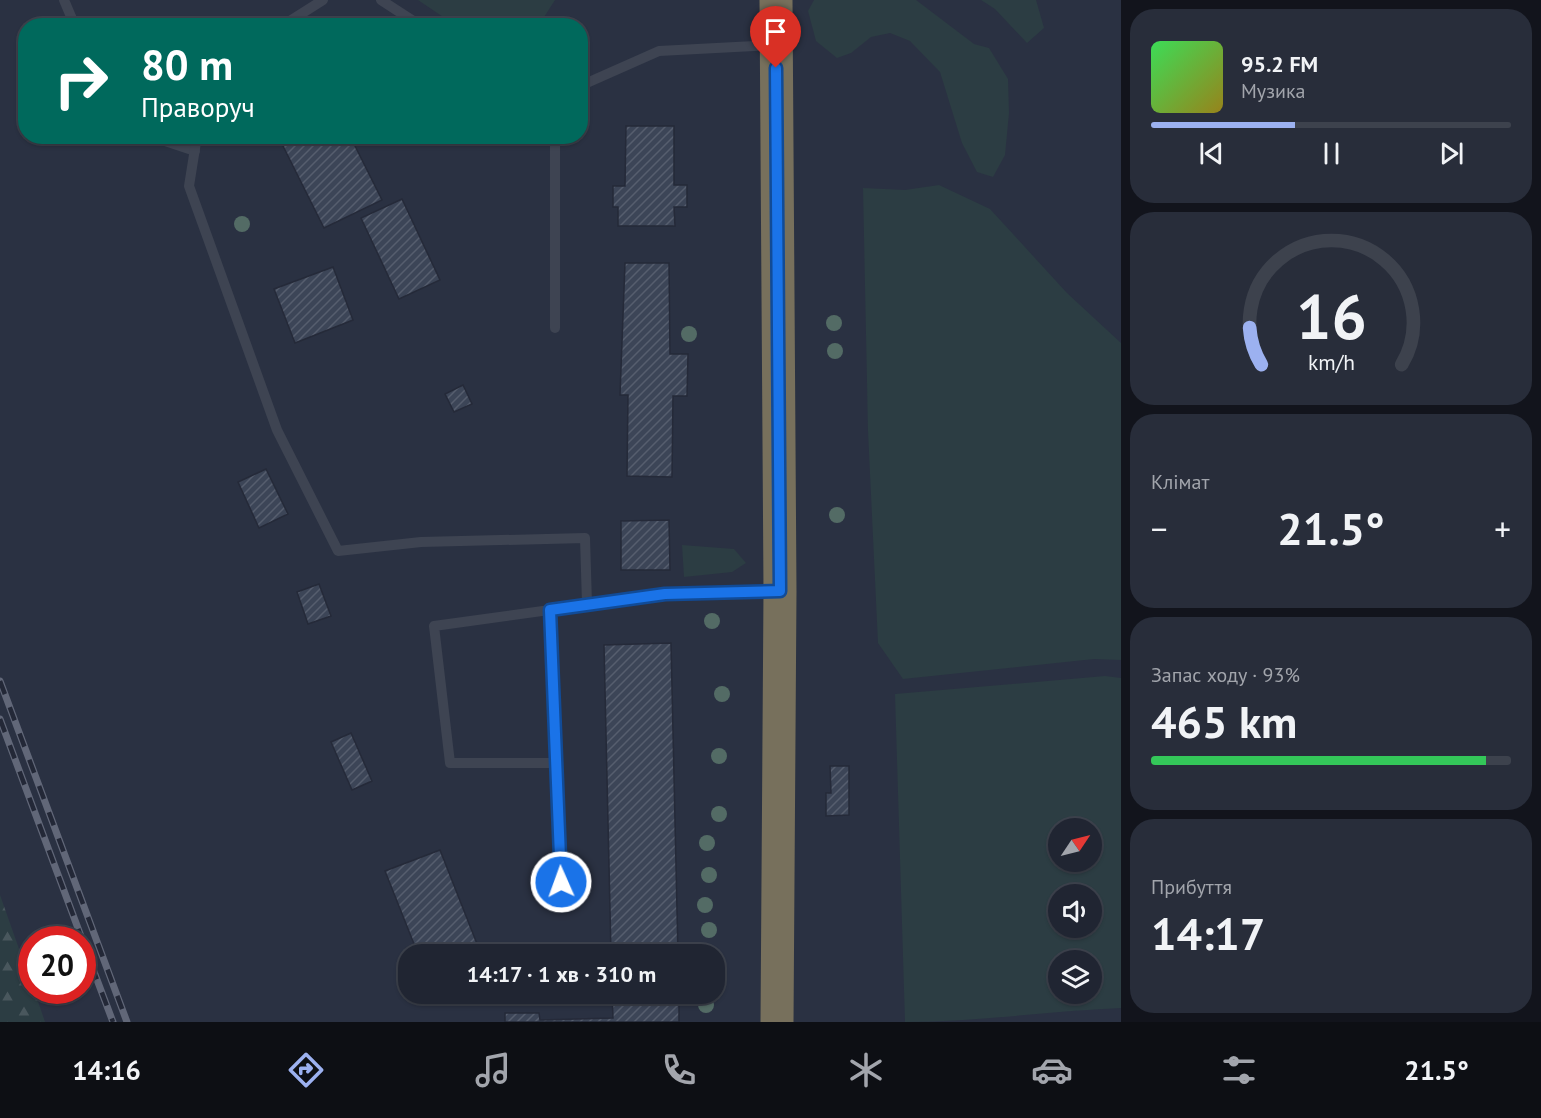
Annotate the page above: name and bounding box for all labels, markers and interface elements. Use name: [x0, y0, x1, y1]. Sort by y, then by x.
pin: [750, 6, 801, 68]
icon: arrive: [759, 15, 792, 48]
text: 80 m: [141, 37, 233, 92]
icon: right: [42, 42, 120, 120]
text: 95.2 FM: [1241, 50, 1318, 78]
text: Музика: [1241, 78, 1305, 104]
text: Праворуч: [141, 90, 255, 124]
icon: previous: [1195, 137, 1228, 170]
icon: pause: [1315, 137, 1348, 170]
icon: next: [1435, 137, 1468, 170]
text: 16: [1296, 276, 1366, 357]
text: km/h: [1307, 349, 1354, 377]
text: Клімат: [1151, 469, 1209, 495]
text: 21.5°: [1277, 499, 1385, 557]
text: −: [1151, 507, 1168, 550]
text: +: [1494, 507, 1511, 550]
text: Запас ходу · 93%: [1151, 662, 1300, 688]
text: 465 km: [1151, 692, 1297, 750]
north arrow: [1048, 818, 1102, 872]
map controls: [1048, 818, 1102, 1004]
position arrow: [529, 850, 593, 914]
text: Прибуття: [1151, 874, 1232, 900]
button: sound: [1048, 884, 1102, 938]
text: 14:17: [1151, 904, 1265, 962]
speed limit sign: 20: [18, 926, 96, 1004]
button: layers: [1048, 950, 1102, 1004]
text: 14:17 · 1 хв · 310 m: [467, 960, 656, 988]
icon: directions: [285, 1049, 327, 1091]
icon: music: [472, 1049, 514, 1091]
icon: phone: [658, 1049, 700, 1091]
icon: climate: [845, 1049, 887, 1091]
icon: car: [1031, 1049, 1073, 1091]
icon: filters: [1218, 1049, 1260, 1091]
text: 14:16: [72, 1053, 141, 1087]
text: 21.5°: [1404, 1053, 1469, 1087]

